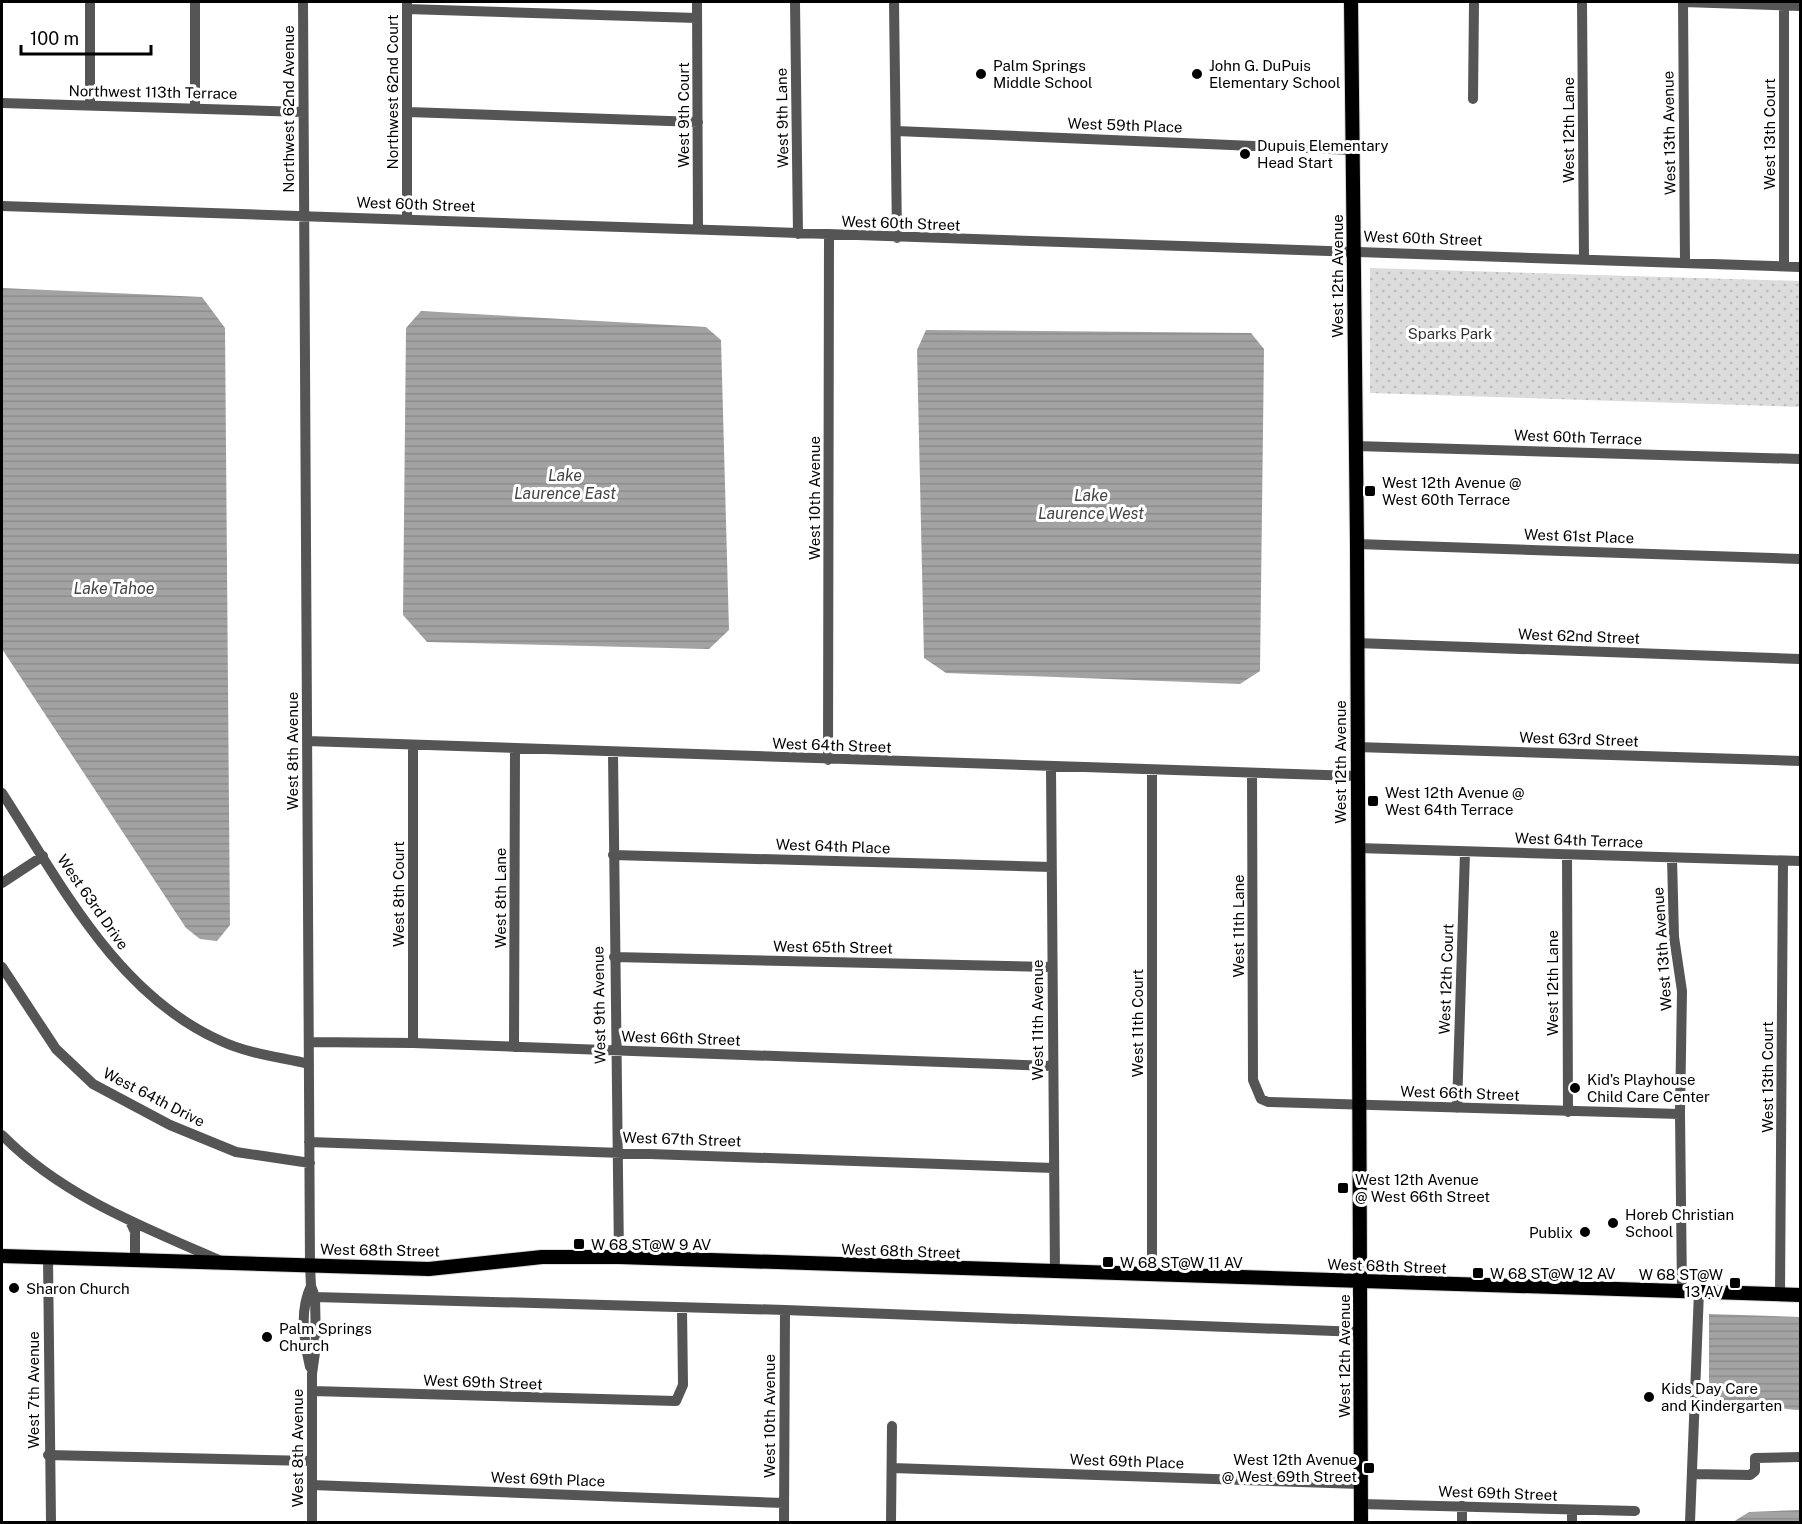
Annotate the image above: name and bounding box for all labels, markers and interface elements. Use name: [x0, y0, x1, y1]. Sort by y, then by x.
street label: Northwest 62nd Court: [384, 14, 401, 170]
scale bar: [21, 18, 152, 56]
street label: Northwest 62nd Avenue: [280, 25, 297, 193]
text: 100 m: [30, 28, 79, 49]
place label: Palm Springs Middle School: [993, 57, 1092, 91]
place label: John G. DuPuis Elementary School: [1209, 57, 1341, 91]
street label: West 9th Court: [675, 62, 692, 168]
marker: Palm Springs Middle School: [974, 67, 988, 81]
marker: John G. DuPuis Elementary School: [1190, 67, 1204, 81]
street label: West 9th Lane: [773, 68, 791, 168]
street label: West 13th Avenue: [1659, 71, 1679, 195]
street label: West 12th Lane: [1560, 77, 1577, 183]
street label: West 13th Court: [1761, 78, 1778, 190]
street label: Northwest 113th Terrace: [68, 82, 238, 102]
street label: West 59th Place: [1067, 114, 1183, 136]
place label: Dupuis Elementary Head Start: [1257, 137, 1389, 171]
marker: Dupuis Elementary Head Start: [1238, 147, 1252, 161]
street label: West 60th Street: [356, 193, 476, 215]
street label: West 60th Street: [841, 212, 961, 234]
street label: West 12th Avenue: [1329, 214, 1346, 338]
street label: West 60th Street: [1363, 227, 1483, 249]
park label: Sparks Park: [1408, 325, 1492, 342]
street label: West 60th Terrace: [1514, 426, 1642, 448]
street label: West 10th Avenue: [806, 436, 823, 560]
water label: Lake Laurence East: [514, 466, 616, 503]
place label: West 12th Avenue @ West 60th Terrace: [1382, 474, 1521, 508]
marker: West 12th Avenue @ West 60th Terrace: [1363, 484, 1377, 498]
water label: Lake Laurence West: [1038, 486, 1144, 523]
street label: West 61st Place: [1524, 526, 1634, 546]
water label: Lake Tahoe: [74, 579, 155, 598]
street label: West 62nd Street: [1518, 625, 1641, 647]
street label: West 8th Avenue: [284, 692, 301, 810]
street label: West 12th Avenue: [1332, 700, 1349, 824]
street label: West 63rd Street: [1519, 728, 1639, 750]
street label: West 64th Street: [772, 734, 892, 756]
place label: West 12th Avenue @ West 64th Terrace: [1385, 784, 1524, 818]
marker: West 12th Avenue @ West 64th Terrace: [1366, 794, 1380, 808]
street label: West 64th Terrace: [1514, 829, 1644, 851]
street label: West 64th Place: [775, 836, 891, 856]
street label: West 8th Court: [390, 841, 407, 947]
street label: West 8th Lane: [492, 848, 509, 948]
street label: West 63rd Drive: [54, 851, 132, 953]
street label: West 11th Lane: [1230, 874, 1247, 978]
street label: West 13th Avenue: [1649, 886, 1675, 1012]
street label: West 12th Court: [1436, 923, 1456, 1035]
street label: West 12th Lane: [1544, 930, 1561, 1036]
street label: West 65th Street: [773, 937, 893, 957]
street label: West 9th Avenue: [589, 946, 609, 1064]
street label: West 11th Avenue: [1029, 960, 1046, 1080]
street label: West 11th Court: [1129, 969, 1146, 1077]
street label: West 13th Court: [1759, 1021, 1776, 1133]
street label: West 66th Street: [621, 1027, 741, 1049]
street label: West 64th Drive: [100, 1064, 208, 1130]
place label: Kid's Playhouse Child Care Center: [1587, 1071, 1710, 1105]
marker: Kid's Playhouse Child Care Center: [1568, 1081, 1582, 1095]
street label: West 66th Street: [1400, 1082, 1520, 1104]
street label: West 67th Street: [622, 1128, 742, 1150]
place label: West 12th Avenue @ West 66th Street: [1355, 1171, 1490, 1205]
marker: West 12th Avenue @ West 66th Street: [1336, 1181, 1350, 1195]
place label: Horeb Christian School: [1625, 1206, 1734, 1240]
marker: Horeb Christian School: [1606, 1216, 1620, 1230]
place label: Publix: [1529, 1224, 1573, 1241]
marker: Publix: [1578, 1225, 1592, 1239]
place label: W 68 ST@W 9 AV: [591, 1236, 711, 1253]
marker: W 68 ST@W 9 AV: [572, 1237, 586, 1251]
street label: West 68th Street: [320, 1240, 440, 1260]
street label: West 68th Street: [841, 1240, 961, 1262]
place label: W 68 ST@W 11 AV: [1120, 1254, 1243, 1271]
marker: W 68 ST@W 11 AV: [1101, 1255, 1115, 1269]
street label: West 68th Street: [1327, 1255, 1447, 1277]
place label: W 68 ST@W 12 AV: [1490, 1265, 1616, 1282]
marker: W 68 ST@W 12 AV: [1471, 1266, 1485, 1280]
place label: W 68 ST@W 13 AV: [1639, 1266, 1723, 1300]
marker: W 68 ST@W 13 AV: [1728, 1276, 1742, 1290]
place label: Sharon Church: [26, 1280, 130, 1297]
marker: Sharon Church: [7, 1281, 21, 1295]
street label: West 12th Avenue: [1336, 1294, 1353, 1418]
place label: Palm Springs Church: [279, 1320, 372, 1354]
marker: Palm Springs Church: [260, 1330, 274, 1344]
street label: West 7th Avenue: [25, 1331, 42, 1449]
street label: West 10th Avenue: [761, 1354, 778, 1478]
street label: West 69th Street: [423, 1371, 543, 1393]
place label: Kids Day Care and Kindergarten: [1661, 1380, 1782, 1414]
street label: West 8th Avenue: [289, 1389, 306, 1507]
marker: Kids Day Care and Kindergarten: [1642, 1390, 1656, 1404]
street label: West 69th Place: [1069, 1451, 1185, 1471]
place label: West 12th Avenue @ West 69th Street: [1222, 1451, 1357, 1485]
marker: West 12th Avenue @ West 69th Street: [1362, 1461, 1376, 1475]
street label: West 69th Place: [490, 1469, 606, 1489]
street label: West 69th Street: [1438, 1482, 1558, 1504]

